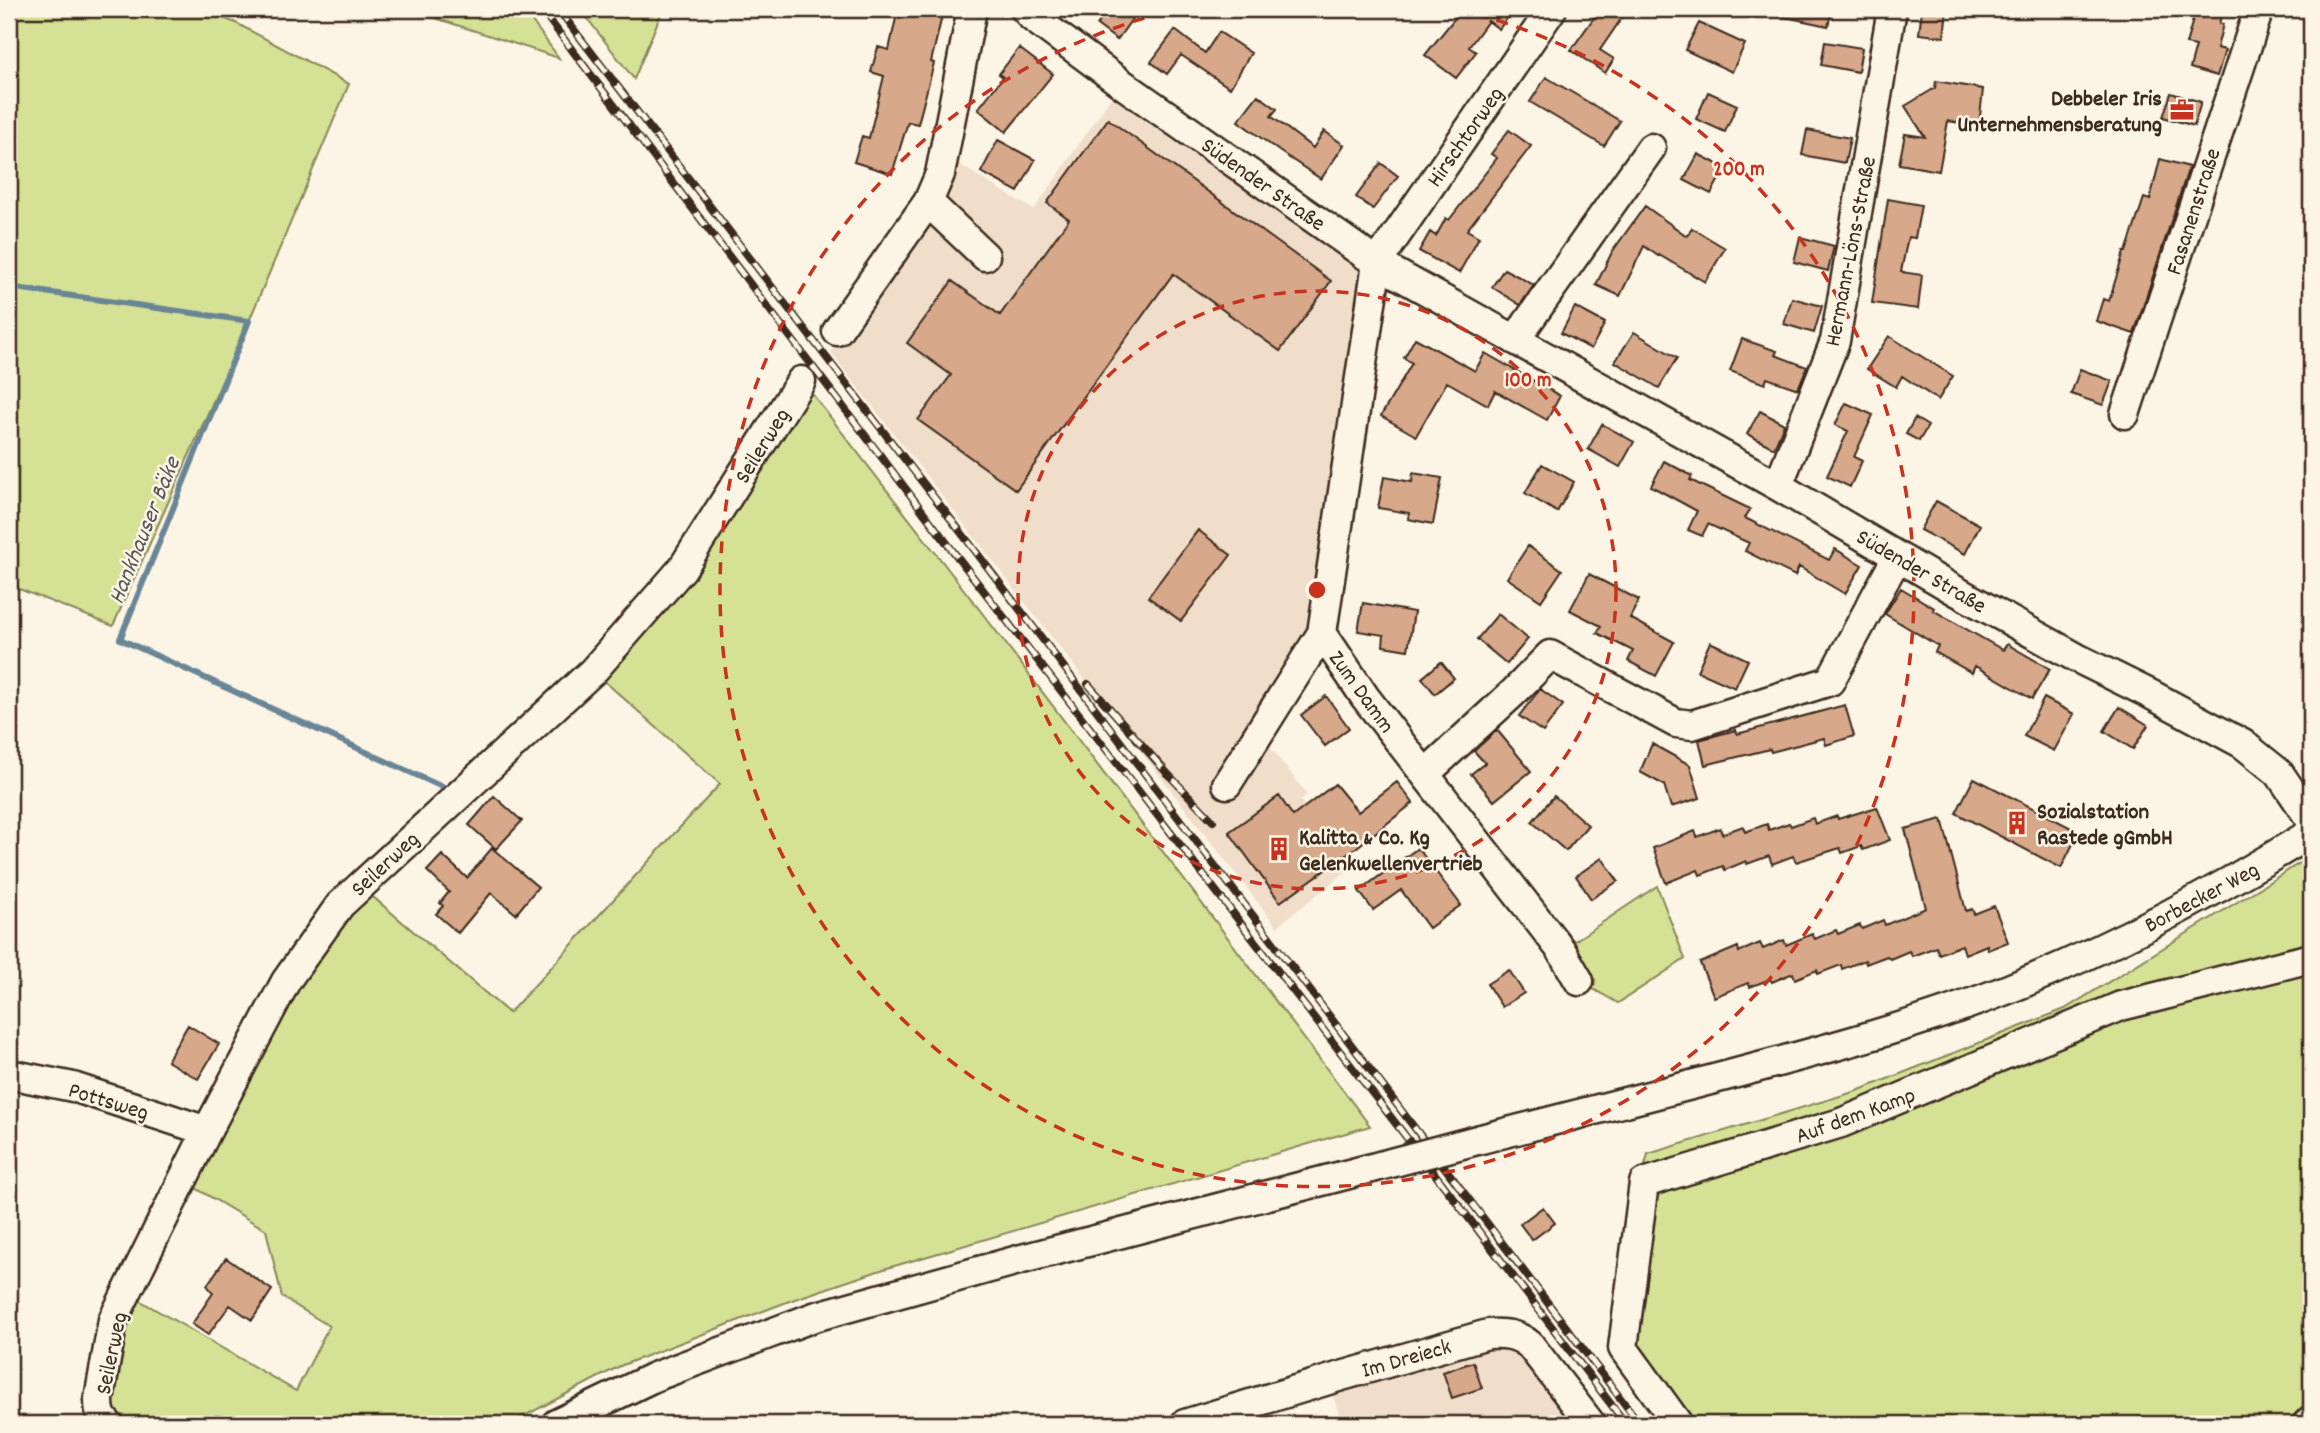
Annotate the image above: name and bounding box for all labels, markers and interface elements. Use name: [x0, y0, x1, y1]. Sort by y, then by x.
street label: Hirschtorweg: [1420, 81, 1514, 195]
place label: Debbeler Iris Unternehmensberatung: [1957, 84, 2162, 143]
office icon: Debbeler Iris Unternehmensberatung: [2168, 96, 2196, 124]
street label: Südender Straße: [1193, 131, 1331, 241]
street label: Fasanenstraße: [2159, 144, 2231, 280]
street label: Hermann-Löns-Straße: [1818, 154, 1887, 350]
text: 200 m: [1713, 156, 1765, 186]
text: 100 m: [1505, 367, 1551, 397]
street label: Seilerweg: [728, 403, 800, 491]
water label: Hankhauser Bäke: [101, 451, 191, 610]
street label: Südender Straße: [1849, 522, 1991, 624]
centre of rings: [1305, 578, 1329, 602]
street label: Zum Damm: [1319, 645, 1402, 741]
place label: Sozialstation Rastede gGmbH: [2037, 797, 2173, 856]
building icon: Sozialstation Rastede gGmbH: [2003, 809, 2031, 837]
place label: Kalitta & Co. Kg Gelenkwellenvertrieb: [1299, 823, 1483, 882]
street label: Seilerweg: [345, 825, 428, 906]
building icon: Kalitta & Co. Kg Gelenkwellenvertrieb: [1265, 835, 1293, 863]
street label: Borbecker Weg: [2139, 855, 2266, 943]
street label: Pottsweg: [64, 1076, 152, 1131]
street label: Auf dem Kamp: [1792, 1080, 1921, 1154]
street label: Seilerweg: [89, 1309, 138, 1398]
street label: Im Dreieck: [1358, 1332, 1456, 1389]

